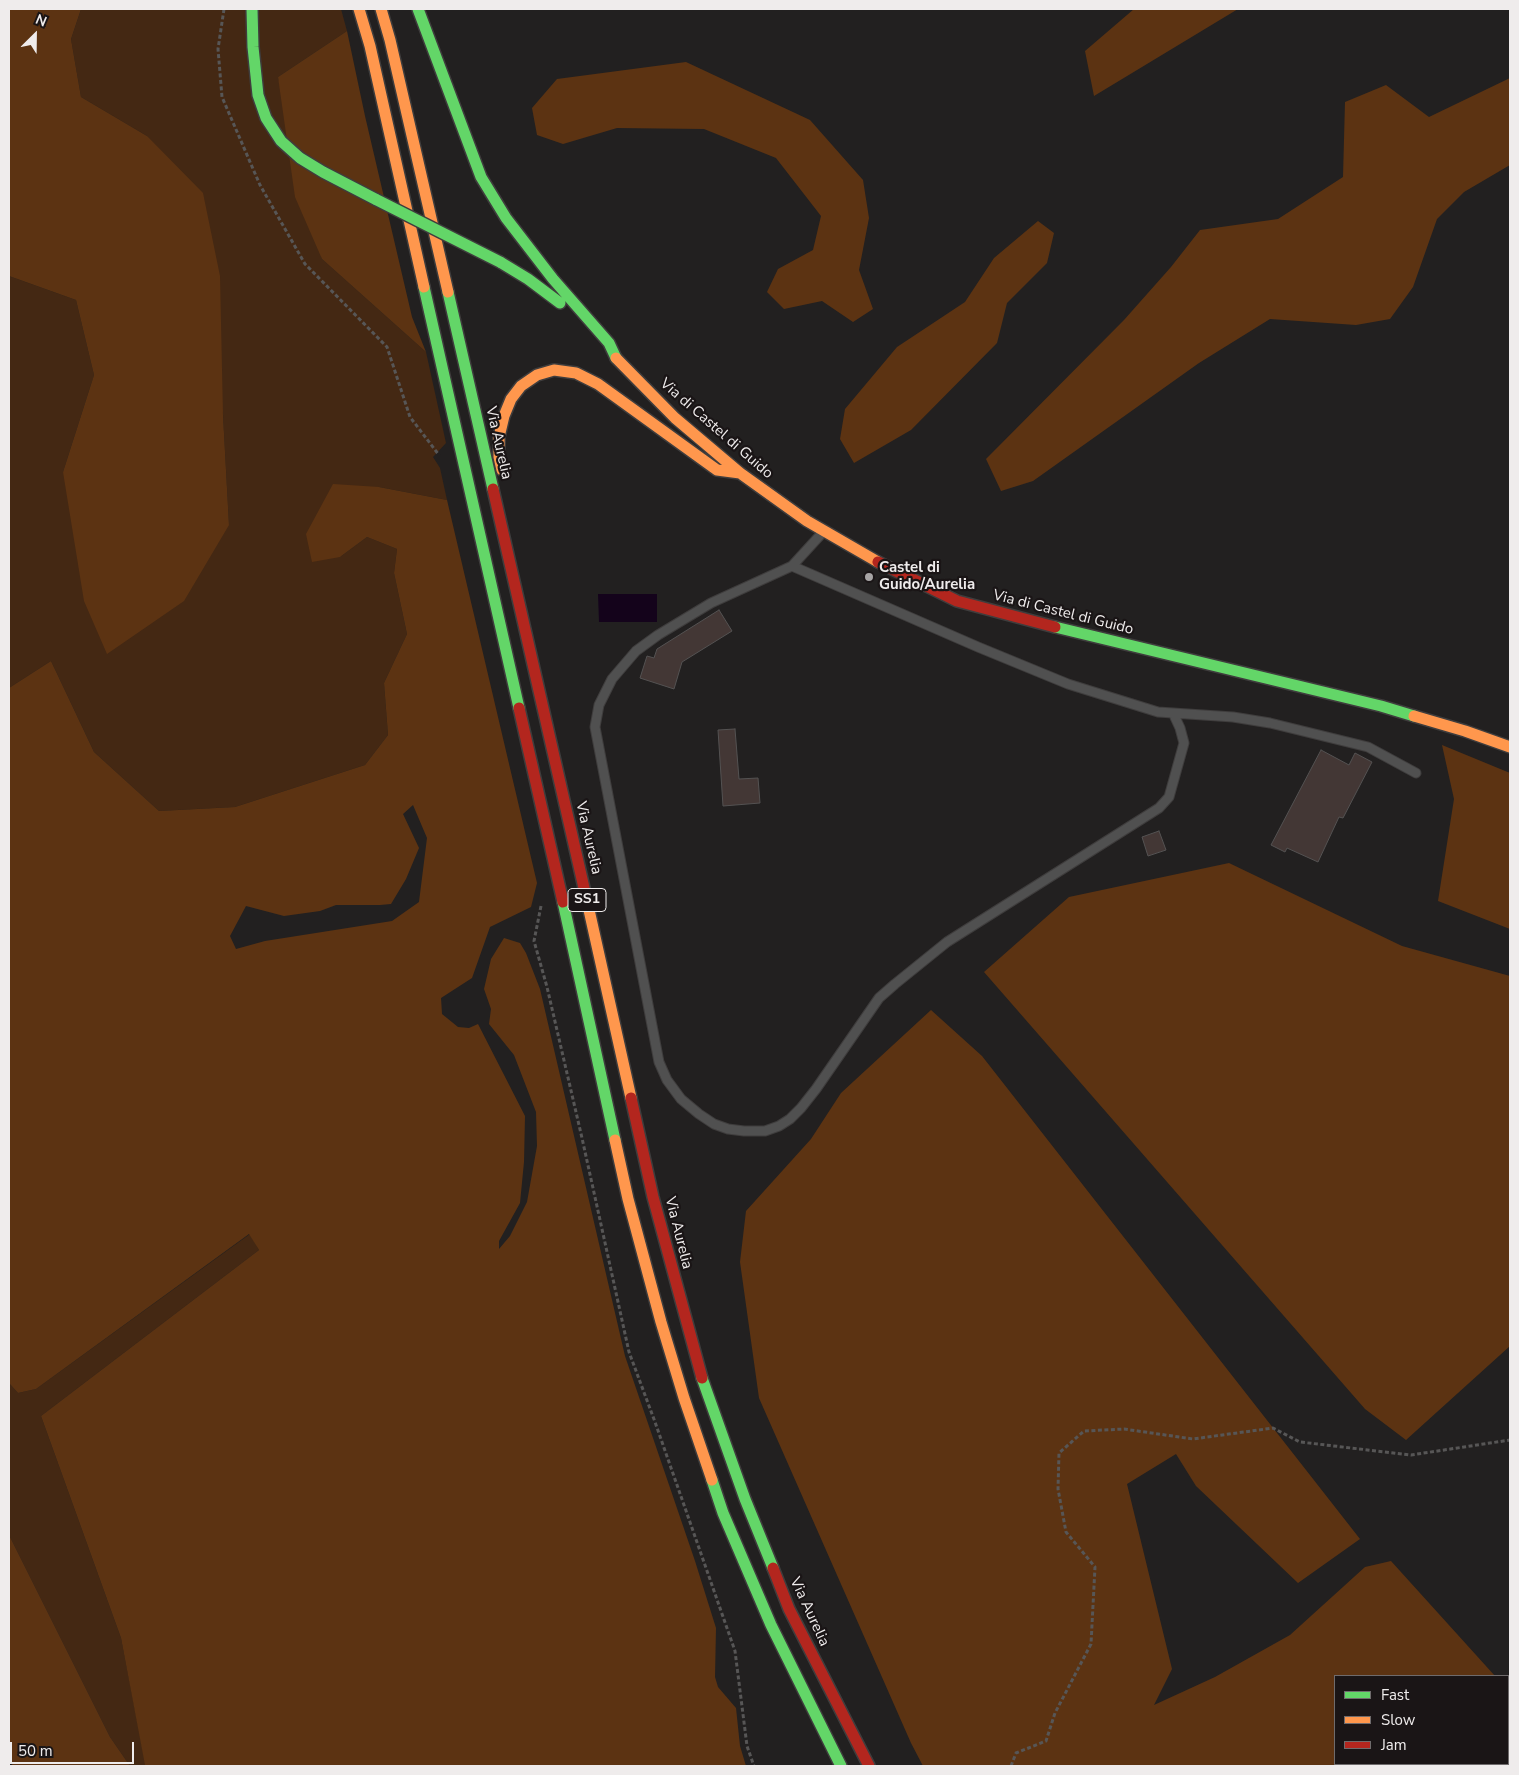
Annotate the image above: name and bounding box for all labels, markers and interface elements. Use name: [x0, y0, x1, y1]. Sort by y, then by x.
north arrow: [10, 10, 60, 60]
text: N: [33, 10, 50, 32]
street label: Via di Castel di Guido: [656, 375, 776, 483]
street label: Via Aurelia: [481, 405, 515, 481]
place label: Castel di Guido/Aurelia: [879, 559, 975, 594]
marker: Castel di Guido/Aurelia: [863, 571, 875, 583]
street label: Via di Castel di Guido: [991, 587, 1135, 639]
street label: Via Aurelia: [571, 800, 605, 876]
road number: SS1: [568, 888, 606, 912]
street label: Via Aurelia: [660, 1195, 696, 1271]
street label: Via Aurelia: [785, 1575, 833, 1649]
legend: [1334, 1675, 1509, 1765]
text: Fast: [1381, 1685, 1409, 1705]
text: Slow: [1381, 1710, 1415, 1730]
scale bar: [12, 1732, 136, 1764]
text: Jam: [1381, 1735, 1407, 1755]
text: 50 m: [18, 1741, 53, 1761]

